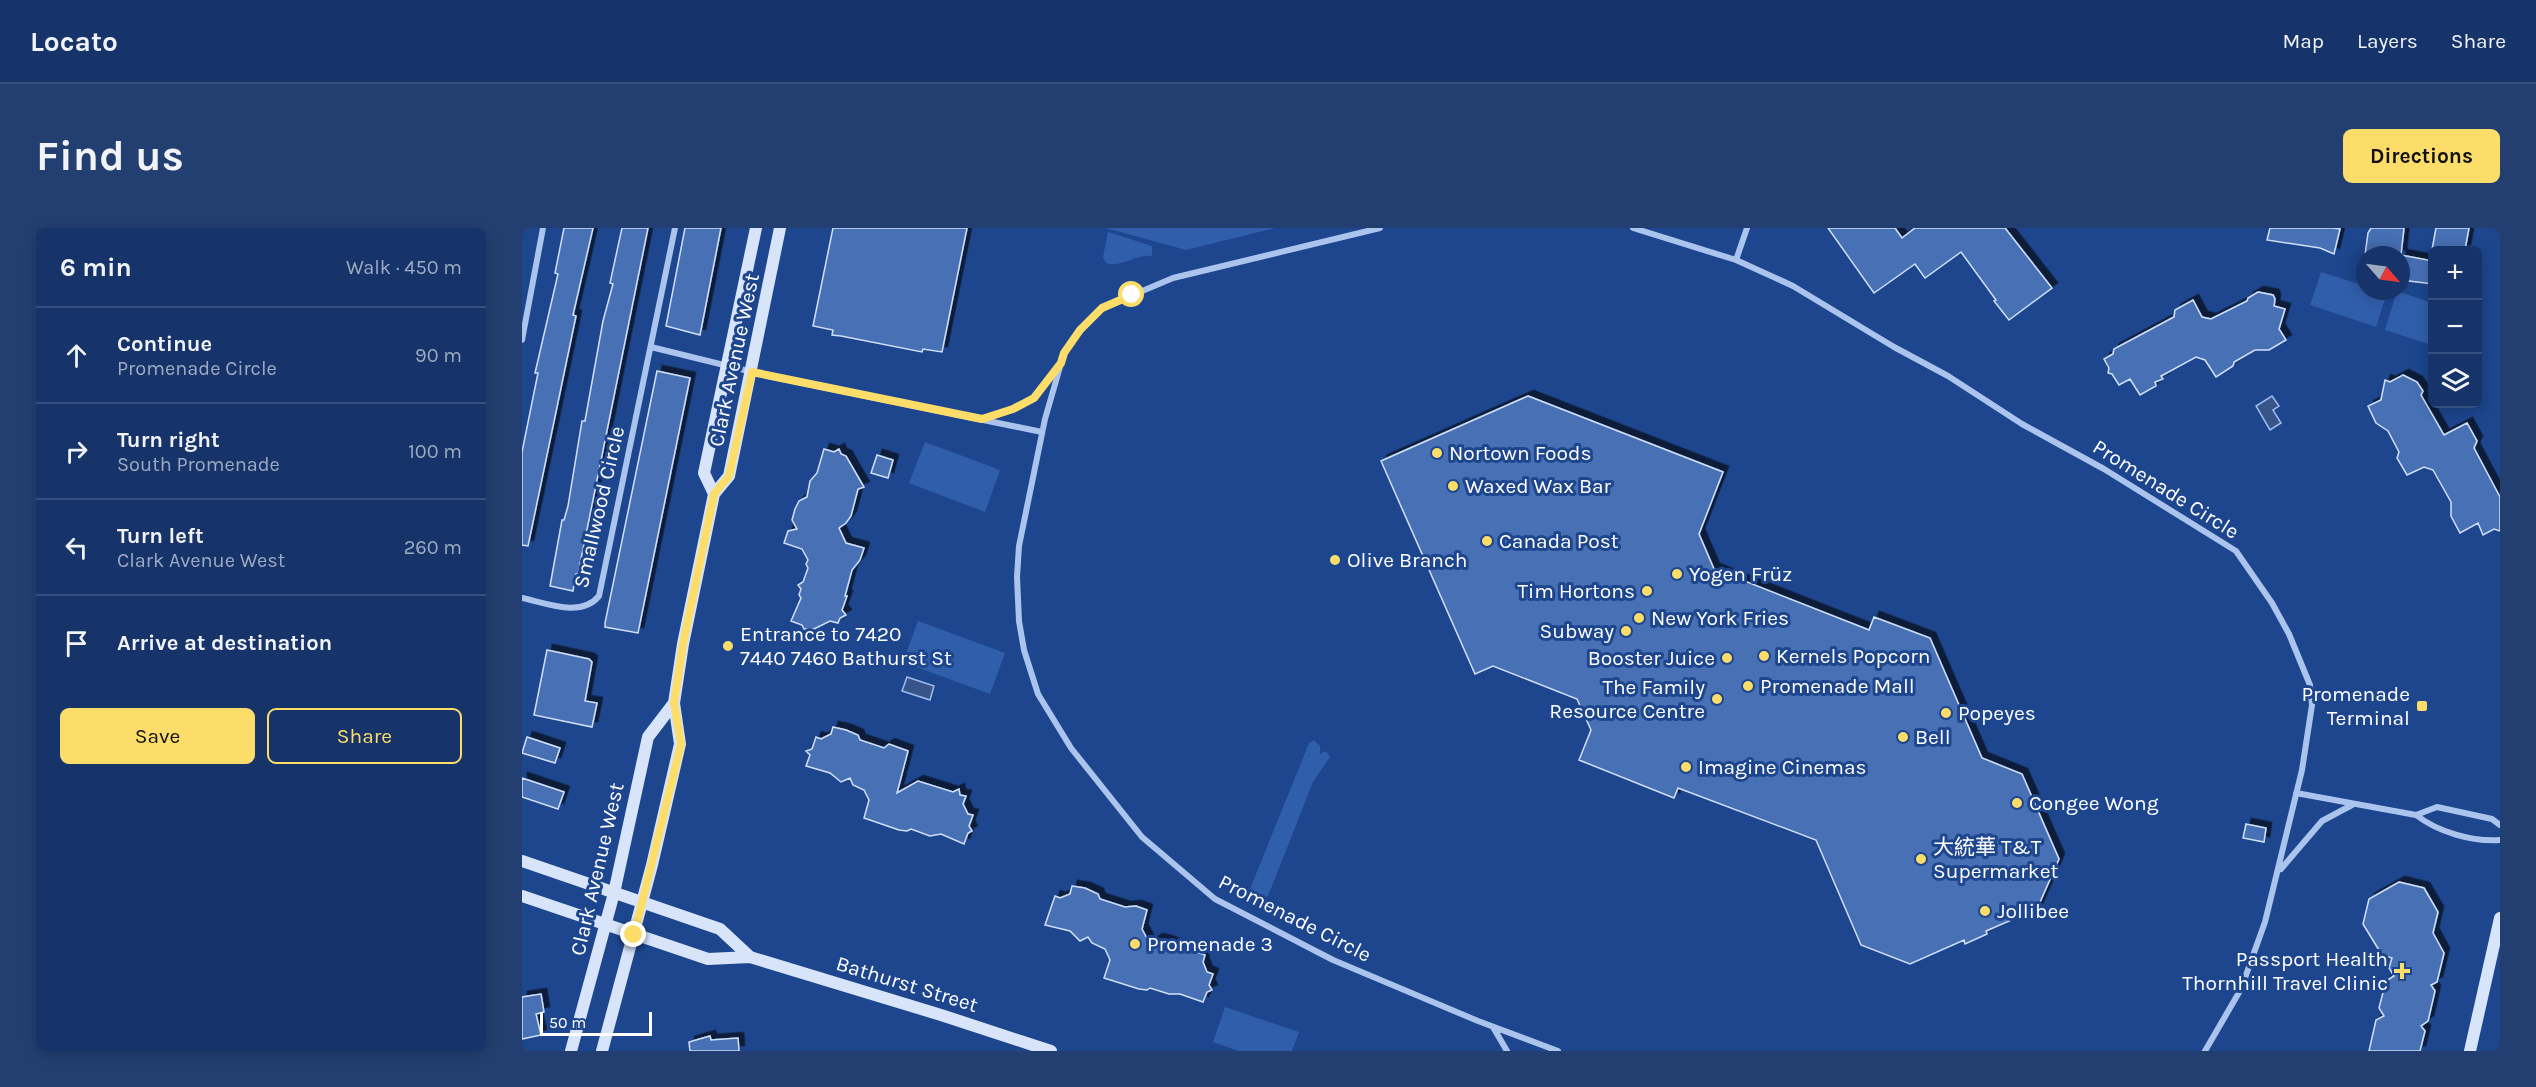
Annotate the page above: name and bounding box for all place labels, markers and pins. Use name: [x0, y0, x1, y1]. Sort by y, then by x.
place label: Nortown Foods: [1449, 441, 1592, 465]
marker: Nortown Foods: [1430, 446, 1444, 460]
place label: Waxed Wax Bar: [1465, 474, 1612, 498]
marker: Waxed Wax Bar: [1446, 479, 1460, 493]
place label: Canada Post: [1499, 529, 1619, 553]
marker: Canada Post: [1480, 534, 1494, 548]
place label: Olive Branch: [1347, 548, 1467, 572]
marker: Olive Branch: [1328, 553, 1342, 567]
place label: Yogen Früz: [1689, 562, 1792, 586]
marker: Yogen Früz: [1670, 567, 1684, 581]
place label: Tim Hortons: [1517, 579, 1635, 603]
marker: Tim Hortons: [1640, 584, 1654, 598]
place label: New York Fries: [1651, 606, 1789, 630]
marker: New York Fries: [1632, 611, 1646, 625]
place label: Subway: [1540, 619, 1614, 643]
place label: Entrance to 7420 7440 7460 Bathurst St: [740, 622, 952, 670]
marker: Subway: [1619, 624, 1633, 638]
marker: Entrance to 7420 7440 7460 Bathurst St: [721, 639, 735, 653]
place label: Kernels Popcorn: [1776, 644, 1930, 668]
place label: Booster Juice: [1588, 646, 1715, 670]
marker: Kernels Popcorn: [1757, 649, 1771, 663]
marker: Booster Juice: [1720, 651, 1734, 665]
place label: Promenade Mall: [1760, 674, 1915, 698]
place label: The Family Resource Centre: [1549, 675, 1705, 723]
marker: Promenade Mall: [1741, 679, 1755, 693]
place label: Promenade Terminal: [2301, 682, 2410, 730]
marker: The Family Resource Centre: [1710, 692, 1724, 706]
marker: Promenade Terminal: [2415, 699, 2429, 713]
place label: Popeyes: [1958, 701, 2036, 725]
marker: Popeyes: [1939, 706, 1953, 720]
place label: Bell: [1915, 725, 1951, 749]
marker: Bell: [1896, 730, 1910, 744]
place label: Imagine Cinemas: [1698, 755, 1866, 779]
marker: Imagine Cinemas: [1679, 760, 1693, 774]
place label: Congee Wong: [2029, 791, 2159, 815]
marker: Congee Wong: [2010, 796, 2024, 810]
place label: 大統華 T&T Supermarket: [1933, 835, 2058, 883]
marker: 大統華 T&T Supermarket: [1914, 852, 1928, 866]
place label: Jollibee: [1997, 899, 2069, 923]
marker: Jollibee: [1978, 904, 1992, 918]
place label: Promenade 3: [1147, 932, 1273, 956]
marker: Promenade 3: [1128, 937, 1142, 951]
place label: Passport Health Thornhill Travel Clinic: [2182, 947, 2388, 995]
marker: Passport Health Thornhill Travel Clinic: [2393, 962, 2411, 980]

